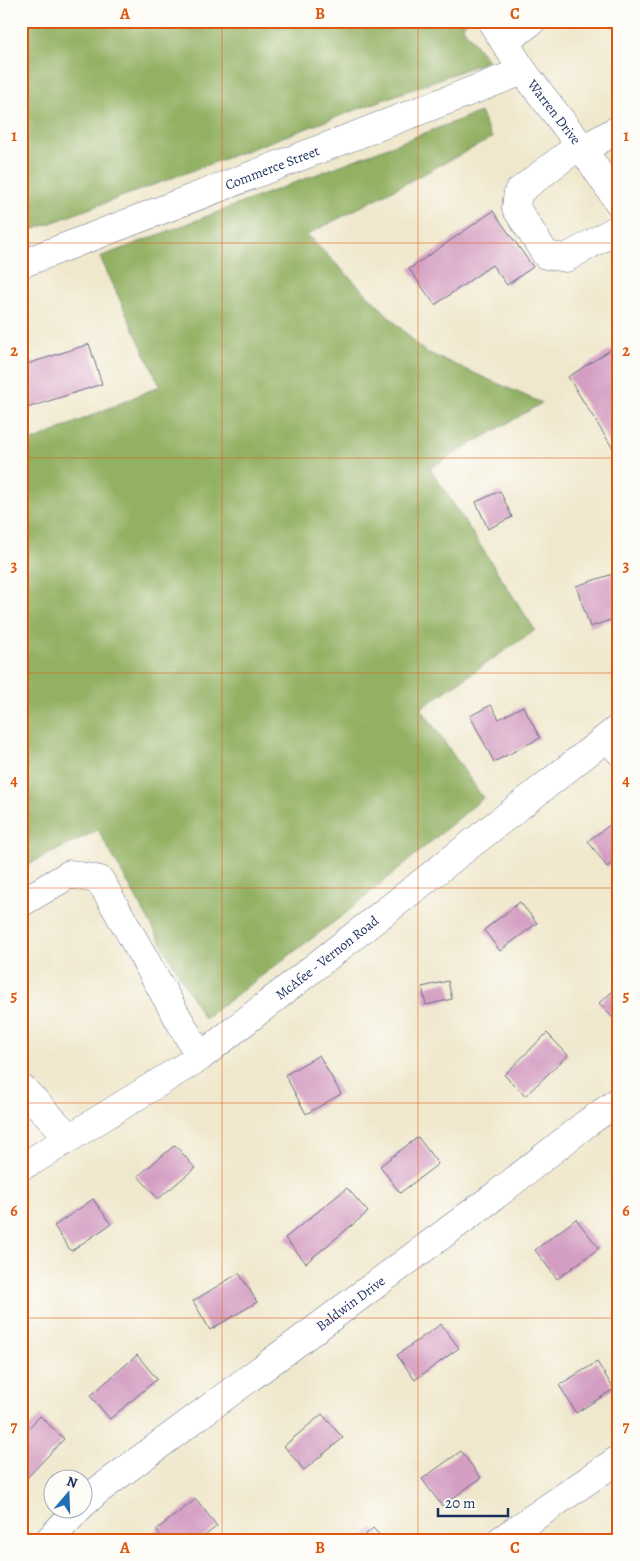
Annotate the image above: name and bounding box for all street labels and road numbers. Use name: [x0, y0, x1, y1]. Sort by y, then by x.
street label: Warren Drive: [523, 75, 586, 148]
street label: Commerce Street: [222, 141, 322, 194]
street label: McAfee - Vernon Road: [271, 911, 383, 1004]
street label: Baldwin Drive: [312, 1271, 389, 1335]

